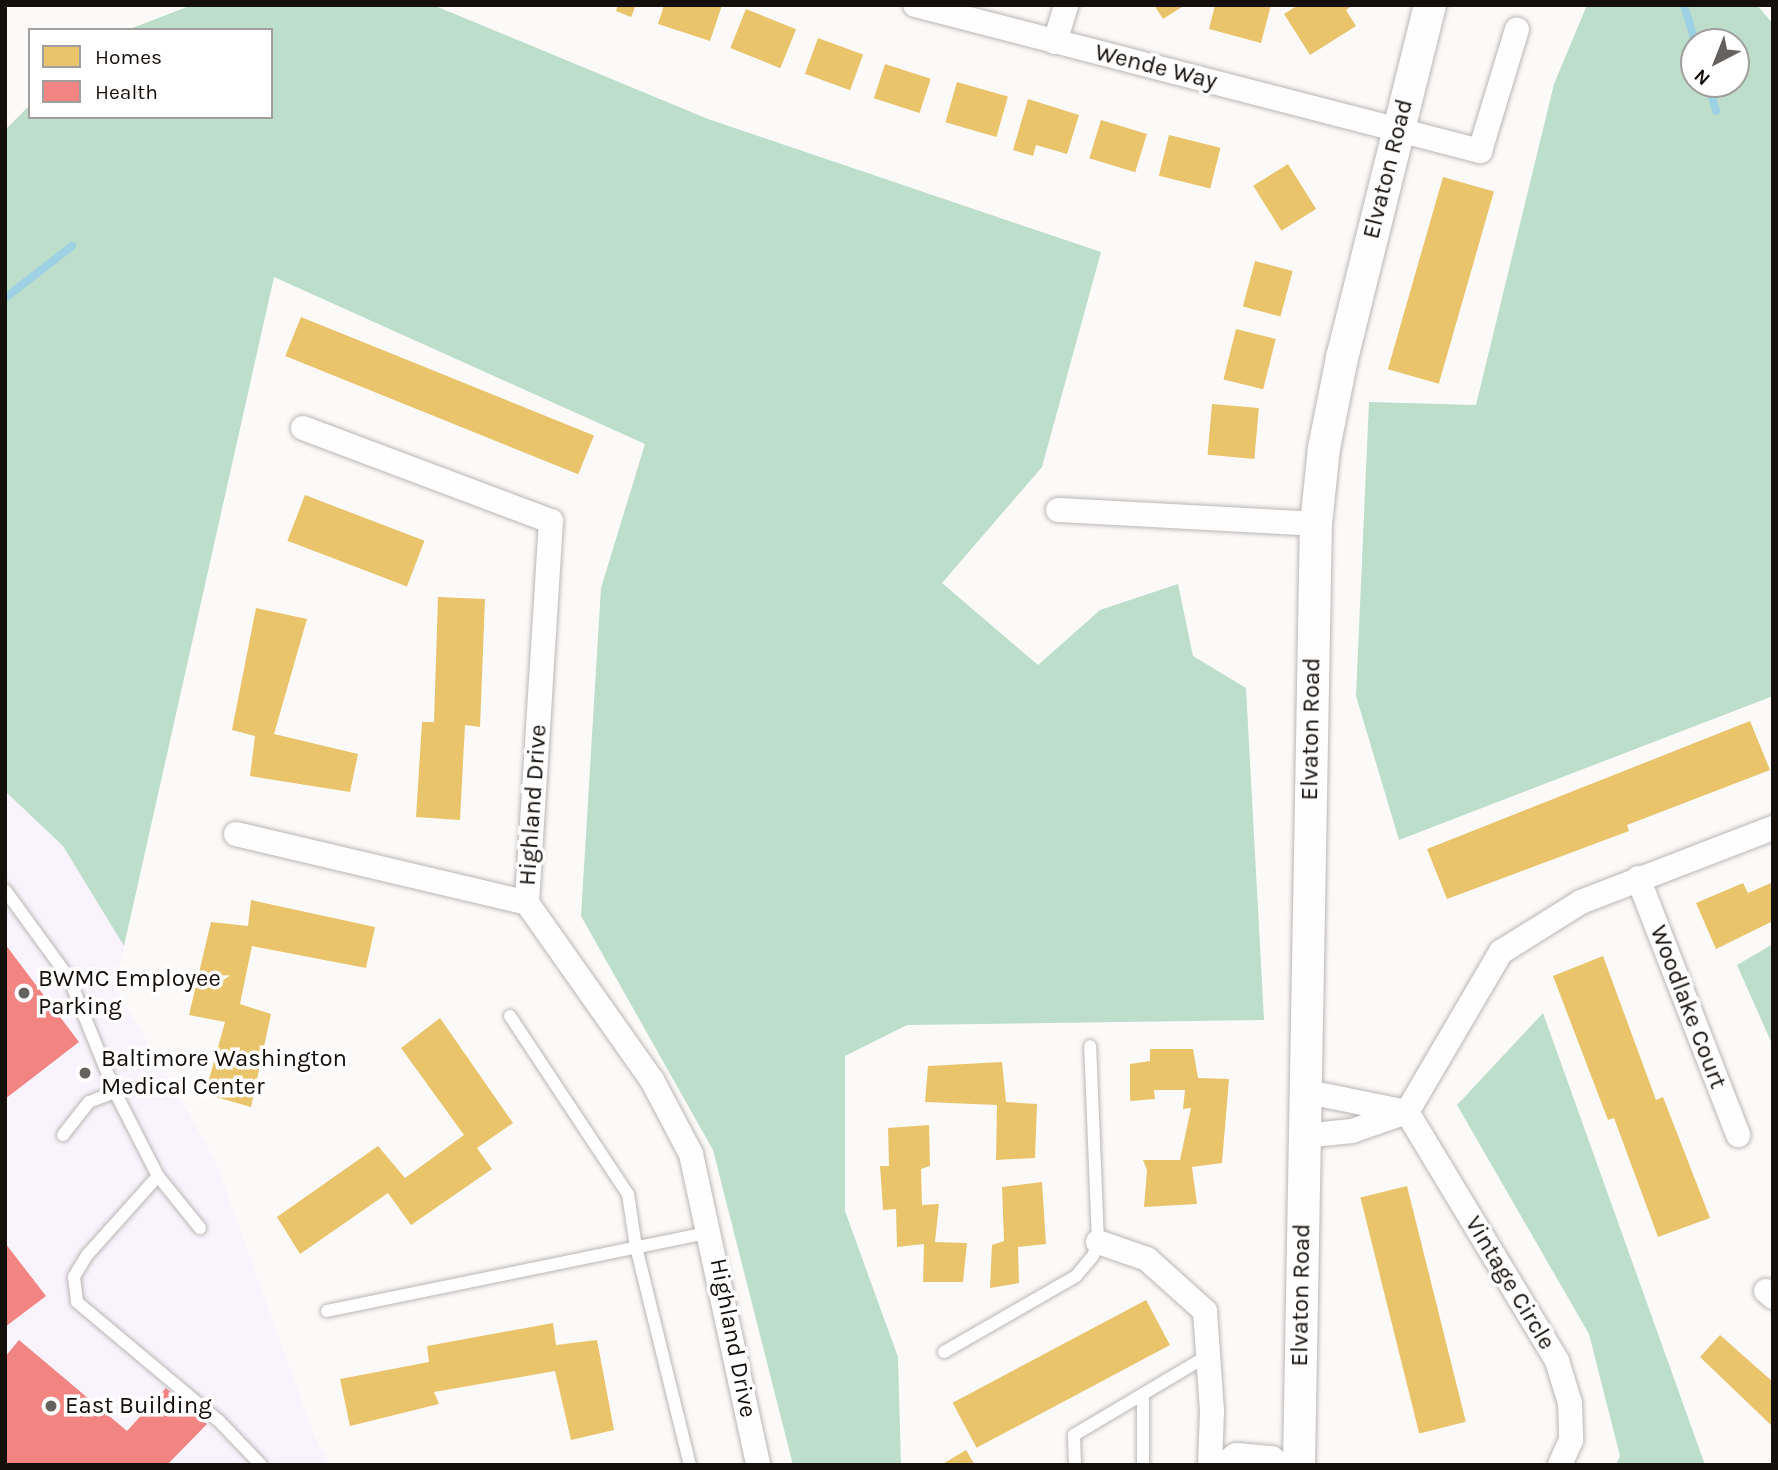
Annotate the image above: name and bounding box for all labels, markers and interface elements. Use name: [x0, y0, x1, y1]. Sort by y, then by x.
legend: [28, 28, 273, 119]
north arrow: [1680, 28, 1750, 98]
street label: Wende Way: [1092, 38, 1220, 96]
text: Homes: [95, 45, 162, 69]
text: N: [1690, 64, 1715, 90]
text: Health: [95, 80, 158, 104]
street label: Elvaton Road: [1357, 96, 1419, 242]
street label: Elvaton Road: [1295, 657, 1327, 801]
street label: Highland Drive: [513, 723, 553, 887]
street label: Woodlake Court: [1644, 921, 1732, 1093]
place label: BWMC Employee Parking: [38, 965, 221, 1021]
marker: BWMC Employee Parking: [16, 985, 32, 1001]
place label: Baltimore Washington Medical Center: [101, 1045, 347, 1101]
marker: Baltimore Washington Medical Center: [75, 1063, 95, 1083]
street label: Vintage Circle: [1459, 1211, 1561, 1355]
street label: Elvaton Road: [1285, 1223, 1317, 1367]
street label: Highland Drive: [703, 1256, 763, 1420]
place label: East Building: [65, 1392, 212, 1420]
marker: East Building: [43, 1398, 59, 1414]

